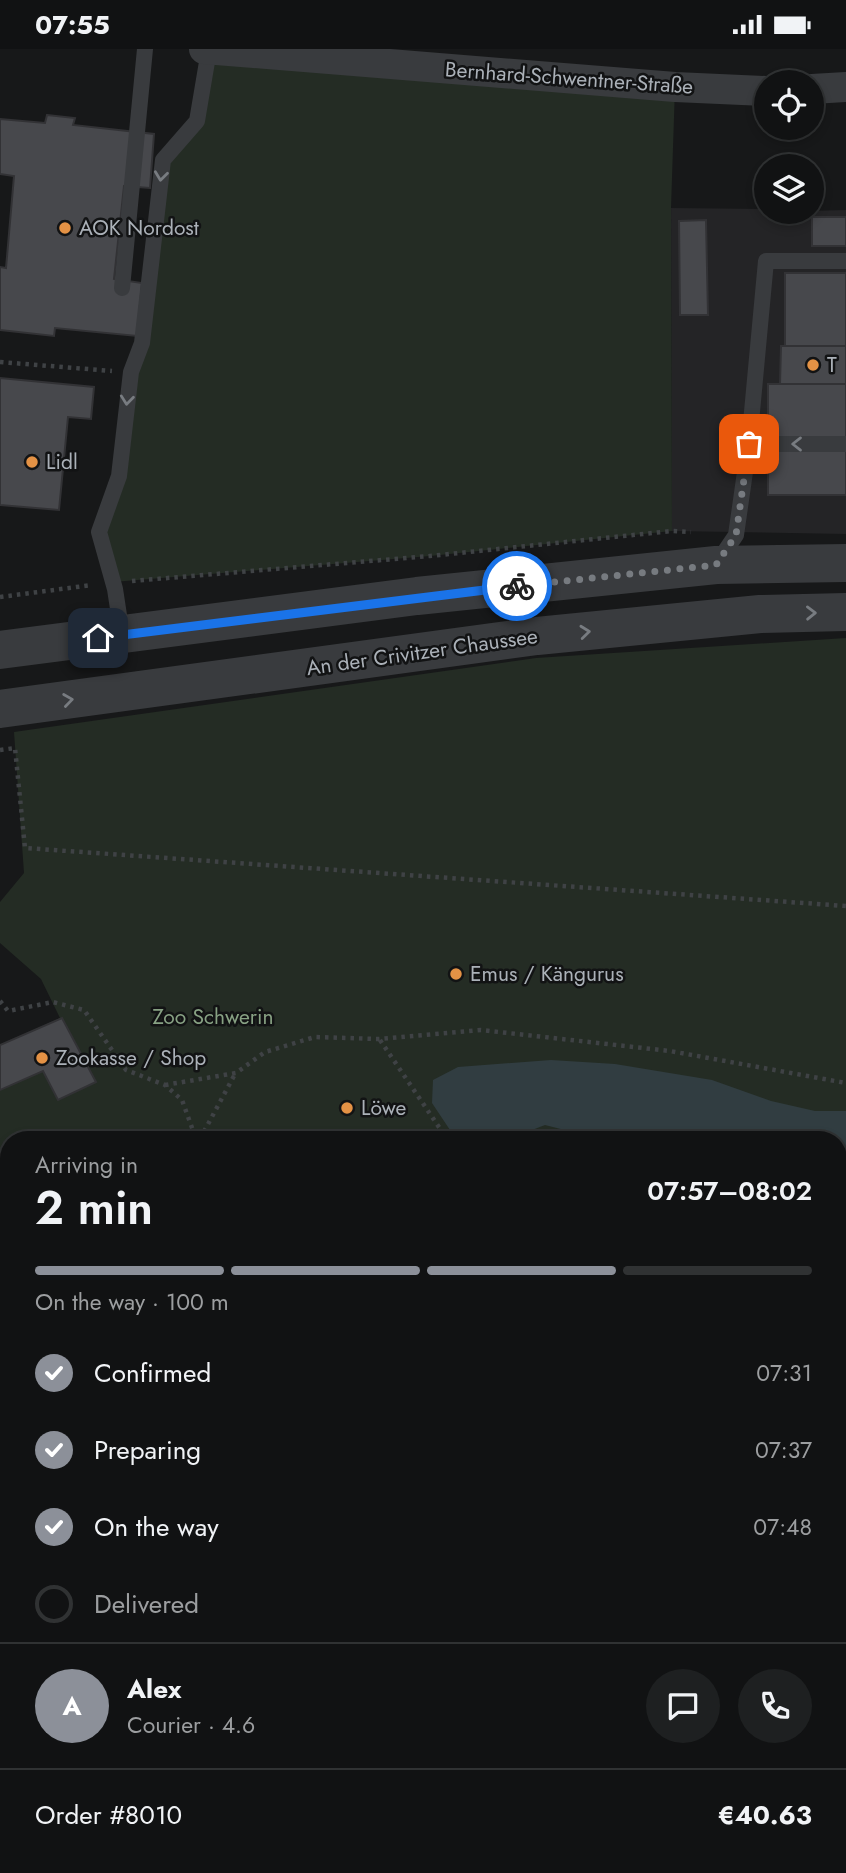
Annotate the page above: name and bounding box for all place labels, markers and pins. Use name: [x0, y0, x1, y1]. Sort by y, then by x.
place label: AOK Nordost: [79, 213, 199, 243]
marker: AOK Nordost: [57, 220, 73, 236]
place label: T: [827, 350, 837, 380]
marker: T: [805, 357, 821, 373]
pin: [719, 414, 779, 474]
place label: Lidl: [46, 447, 78, 477]
marker: Lidl: [24, 454, 40, 470]
pin: [68, 608, 128, 668]
place label: Emus / Kängurus: [470, 959, 624, 989]
marker: Emus / Kängurus: [448, 966, 464, 982]
place label: Zookasse / Shop: [56, 1043, 206, 1073]
marker: Zookasse / Shop: [34, 1050, 50, 1066]
place label: Löwe: [361, 1093, 407, 1123]
marker: Löwe: [339, 1100, 355, 1116]

